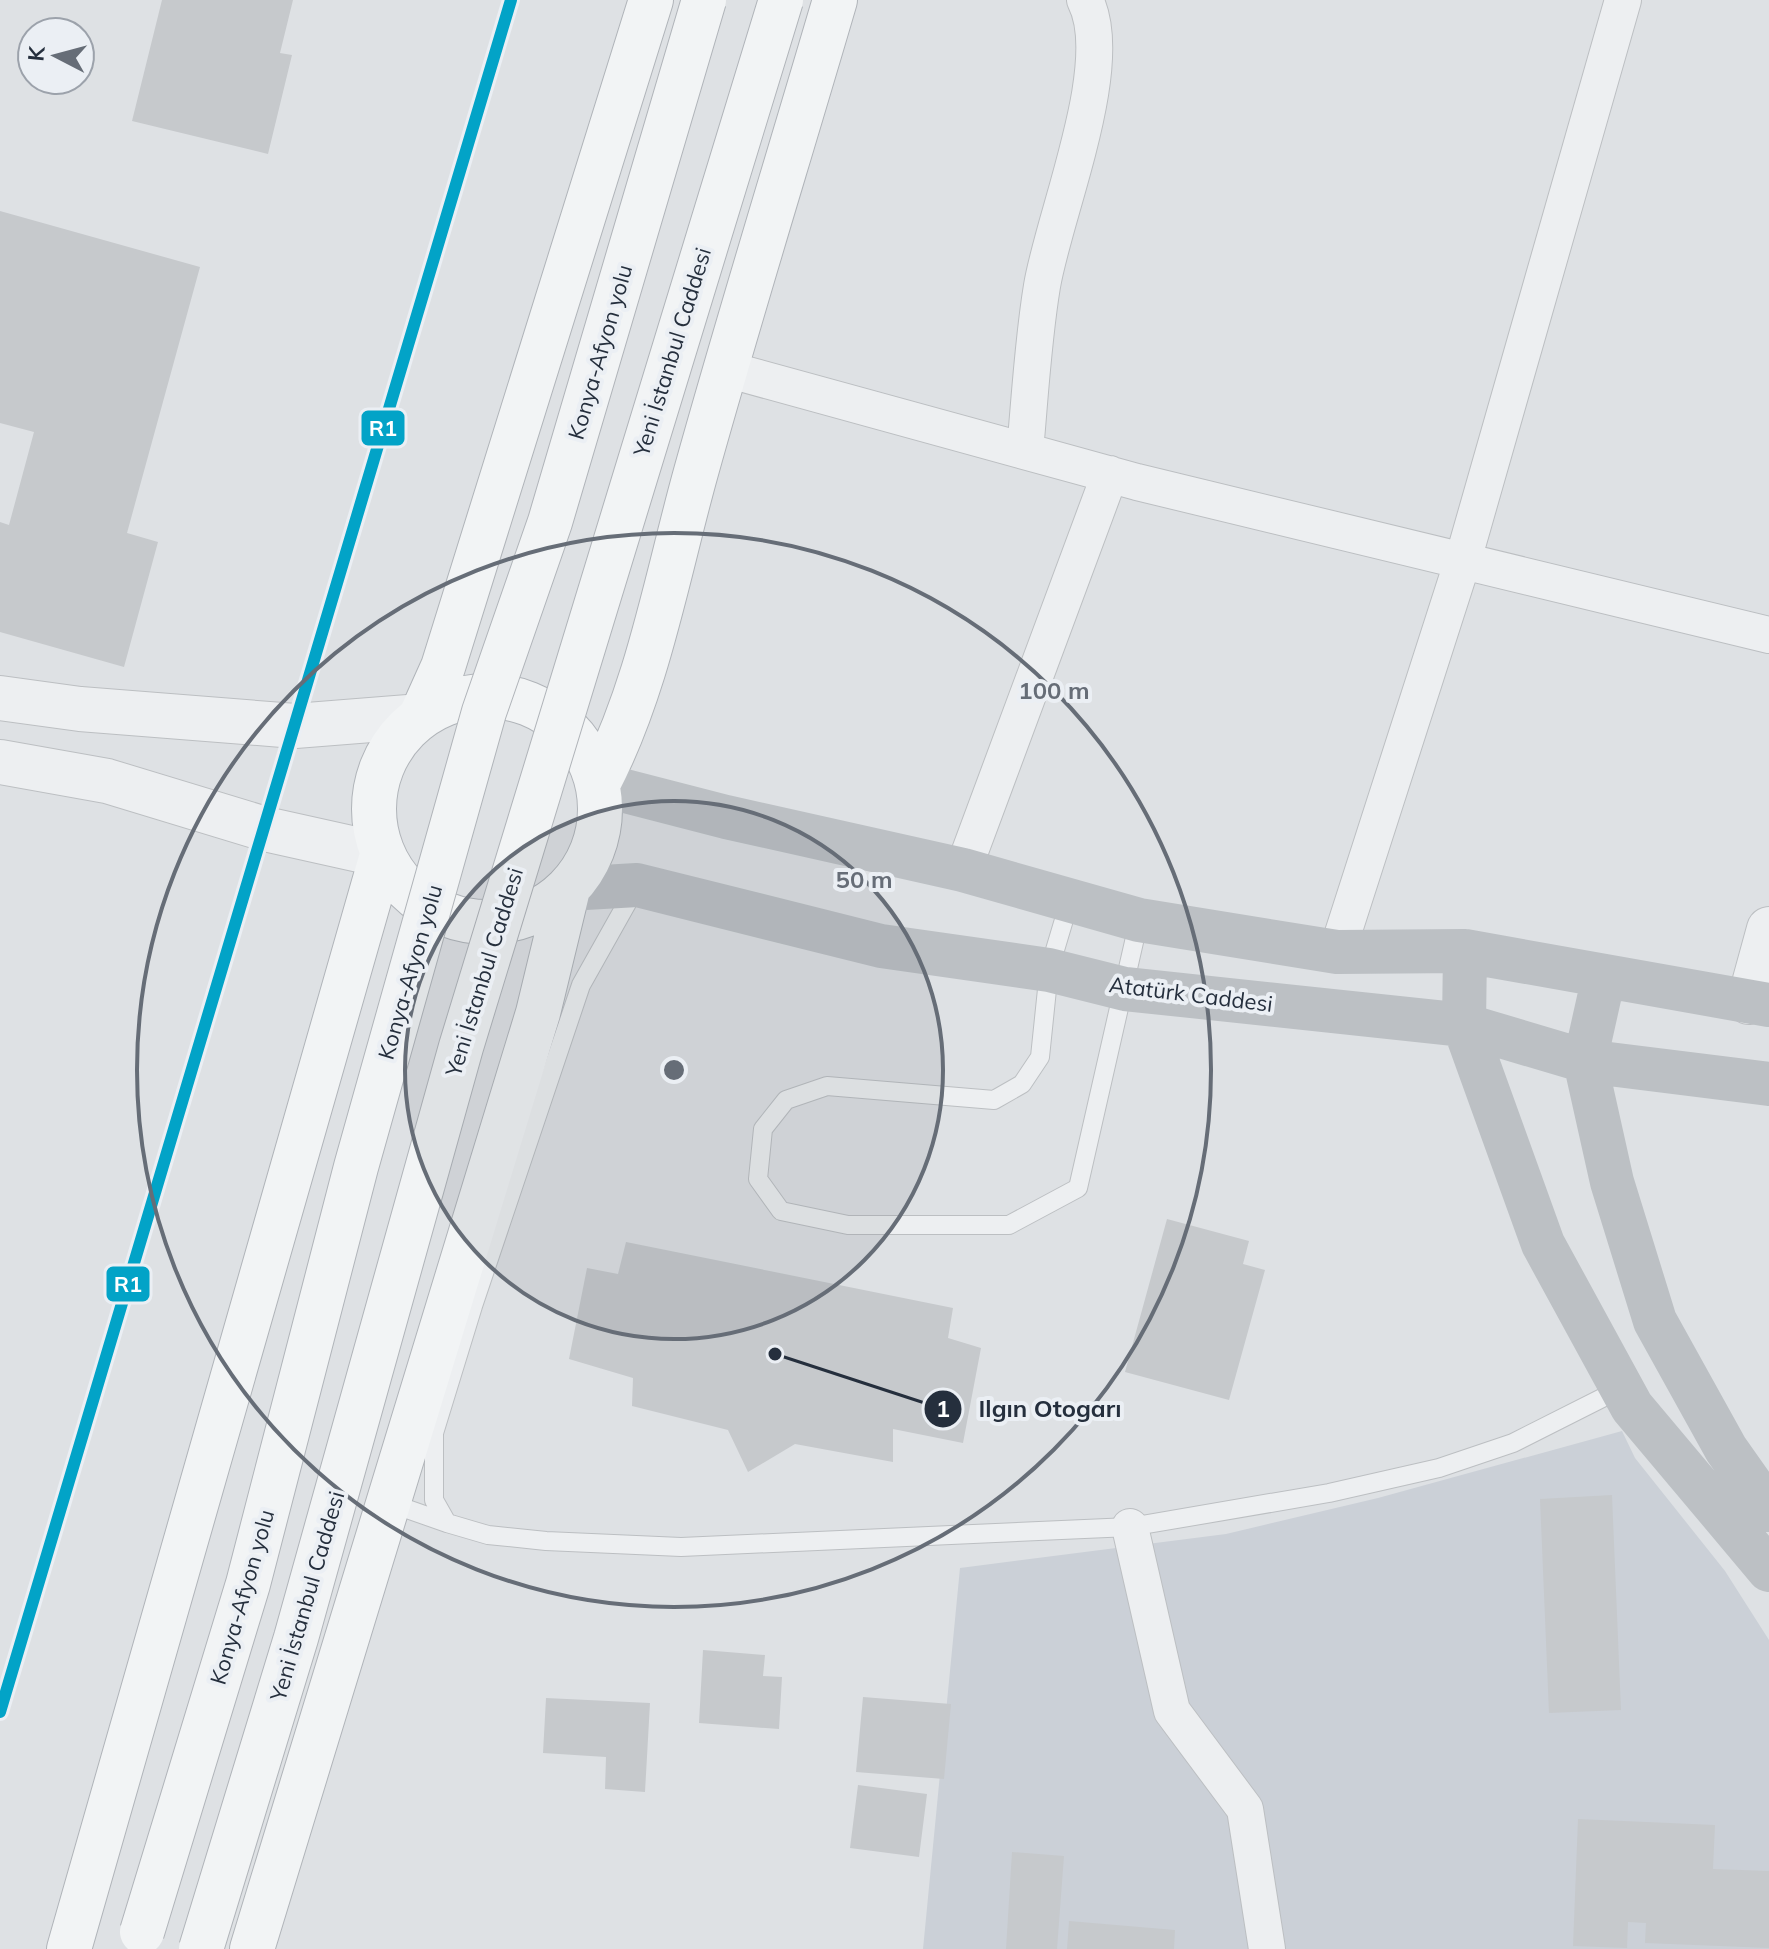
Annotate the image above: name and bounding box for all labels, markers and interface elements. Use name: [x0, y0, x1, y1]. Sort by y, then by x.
north arrow: [16, 16, 96, 96]
text: K: [21, 44, 51, 63]
street label: Yeni İstanbul Caddesi: [627, 244, 717, 461]
street label: Konya-Afyon yolu: [562, 261, 638, 443]
line badge: R1: [360, 409, 406, 447]
text: R1: [369, 414, 397, 442]
text: 100 m: [1018, 675, 1090, 705]
street label: Yeni İstanbul Caddesi: [439, 864, 529, 1081]
text: 50 m: [836, 864, 892, 894]
street label: Konya-Afyon yolu: [372, 881, 448, 1063]
street label: Atatürk Caddesi: [1108, 970, 1274, 1018]
centre of rings: [660, 1056, 688, 1084]
line badge: R1: [105, 1265, 151, 1303]
text: R1: [114, 1270, 142, 1298]
callout: Ilgın Otogarı: [923, 1385, 1138, 1433]
text: 1: [936, 1393, 950, 1423]
text: Ilgın Otogarı: [979, 1393, 1121, 1423]
street label: Yeni İstanbul Caddesi: [263, 1488, 350, 1705]
street label: Konya-Afyon yolu: [204, 1506, 280, 1688]

